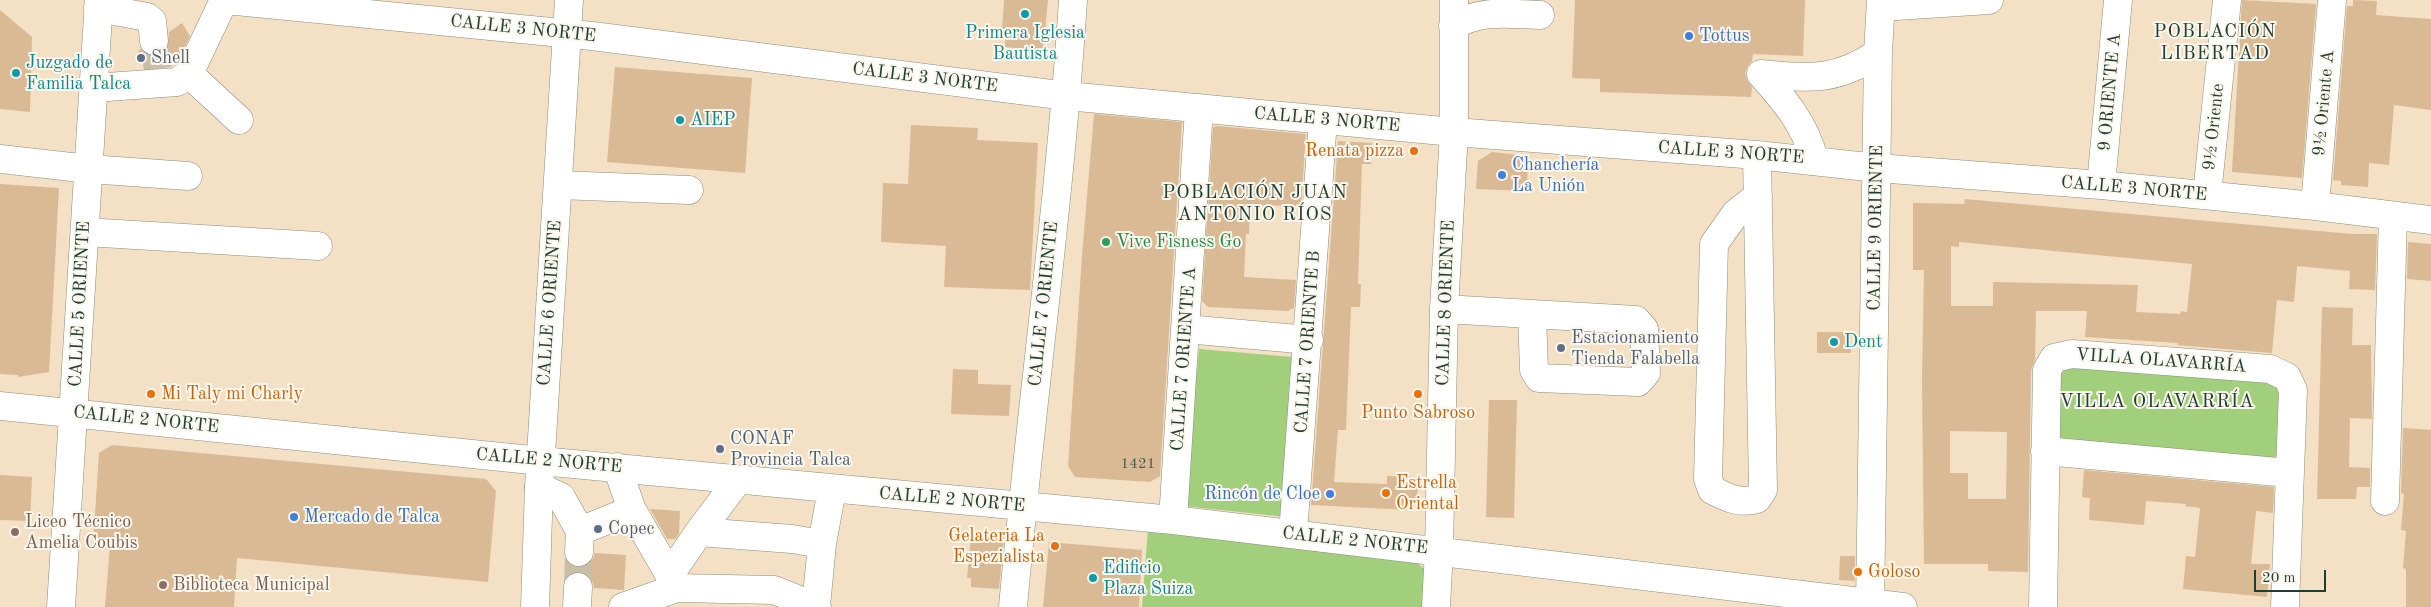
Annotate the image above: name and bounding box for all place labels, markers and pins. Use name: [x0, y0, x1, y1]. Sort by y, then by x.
marker: Primera Iglesia Bautista: [1019, 8, 1031, 20]
place label: Primera Iglesia Bautista: [965, 22, 1085, 64]
place label: Tottus: [1699, 25, 1750, 47]
marker: Tottus: [1683, 30, 1695, 42]
place label: Shell: [151, 47, 190, 69]
place label: Juzgado de Familia Talca: [26, 52, 131, 94]
marker: Shell: [135, 52, 147, 64]
marker: Juzgado de Familia Talca: [10, 67, 22, 79]
place label: AIEP: [690, 109, 736, 131]
marker: AIEP: [674, 114, 686, 126]
place label: Renata pizza: [1305, 140, 1404, 162]
marker: Renata pizza: [1408, 145, 1420, 157]
place label: Chanchería La Unión: [1512, 154, 1600, 196]
marker: Chanchería La Unión: [1496, 169, 1508, 181]
place label: Vive Fisness Go: [1116, 231, 1241, 253]
marker: Vive Fisness Go: [1100, 236, 1112, 248]
place label: Estacionamiento Tienda Falabella: [1571, 327, 1700, 369]
place label: Dent: [1844, 331, 1882, 353]
marker: Dent: [1828, 336, 1840, 348]
marker: Estacionamiento Tienda Falabella: [1555, 342, 1567, 354]
place label: Mi Taly mi Charly: [161, 383, 303, 405]
marker: Mi Taly mi Charly: [145, 388, 157, 400]
marker: Punto Sabroso: [1412, 388, 1424, 400]
place label: Punto Sabroso: [1361, 402, 1475, 424]
place label: CONAF Provincia Talca: [730, 428, 851, 470]
marker: CONAF Provincia Talca: [714, 443, 726, 455]
place label: Estrella Oriental: [1396, 472, 1459, 514]
place label: Rincón de Cloe: [1204, 483, 1320, 505]
marker: Estrella Oriental: [1380, 487, 1392, 499]
marker: Rincón de Cloe: [1324, 488, 1336, 500]
place label: Mercado de Talca: [304, 506, 440, 528]
place label: Liceo Técnico Amelia Coubis: [25, 511, 137, 554]
marker: Mercado de Talca: [288, 511, 300, 523]
place label: Copec: [608, 518, 654, 540]
marker: Copec: [592, 523, 604, 535]
place label: Gelateria La Espezialista: [948, 525, 1045, 568]
marker: Liceo Técnico Amelia Coubis: [9, 526, 21, 538]
marker: Gelateria La Espezialista: [1049, 540, 1061, 552]
place label: Edificio Plaza Suiza: [1103, 557, 1193, 600]
place label: Goloso: [1868, 561, 1920, 583]
marker: Goloso: [1852, 566, 1864, 578]
marker: Edificio Plaza Suiza: [1087, 572, 1099, 584]
place label: Biblioteca Municipal: [173, 574, 330, 596]
marker: Biblioteca Municipal: [157, 579, 169, 591]

